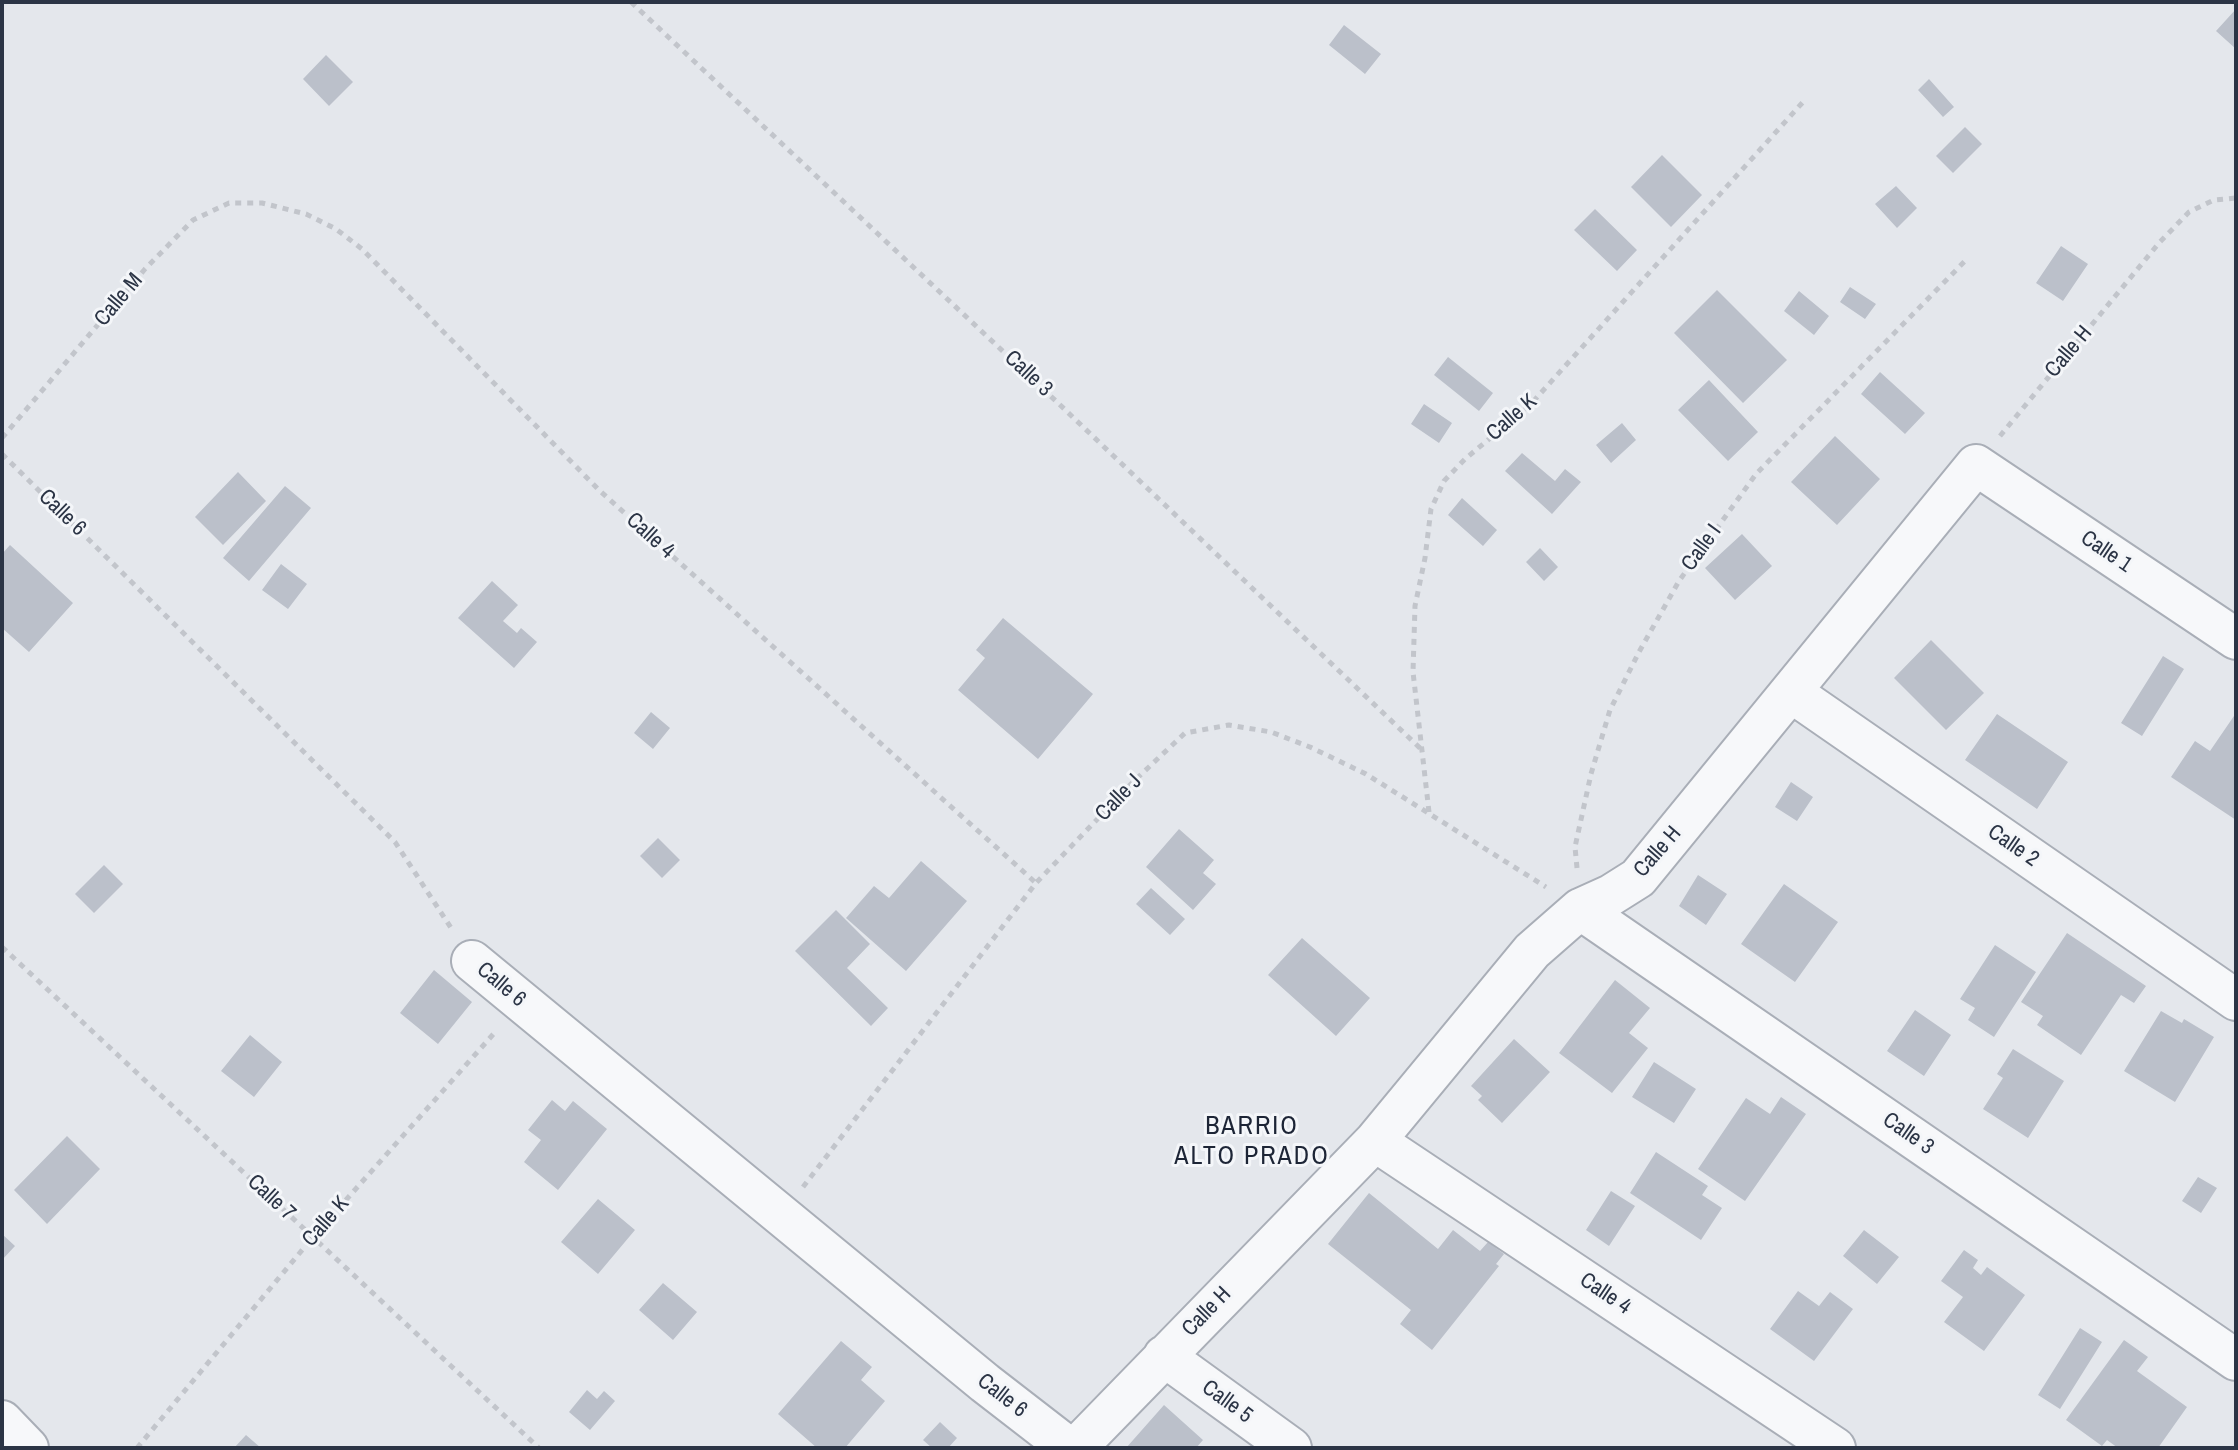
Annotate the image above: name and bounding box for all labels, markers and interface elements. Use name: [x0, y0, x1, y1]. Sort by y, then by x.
street label: Calle M: [89, 268, 149, 332]
street label: Calle H: [2040, 321, 2098, 383]
street label: Calle 3: [998, 345, 1058, 403]
street label: Calle K: [1481, 389, 1543, 447]
street label: Calle 6: [33, 484, 91, 542]
street label: Calle 4: [620, 507, 680, 565]
street label: Calle I: [1676, 520, 1728, 576]
street label: Calle 1: [2075, 525, 2137, 579]
street label: Calle J: [1090, 769, 1148, 827]
street label: Calle 2: [1982, 819, 2044, 873]
street label: Calle H: [1629, 821, 1687, 883]
street label: Calle 6: [471, 957, 531, 1013]
street label: Calle 3: [1877, 1107, 1939, 1161]
district label: BARRIO ALTO PRADO: [1174, 1111, 1330, 1172]
street label: Calle 7: [241, 1169, 301, 1227]
street label: Calle K: [297, 1191, 355, 1253]
street label: Calle 4: [1574, 1267, 1636, 1321]
street label: Calle H: [1177, 1282, 1237, 1342]
street label: Calle 6: [972, 1368, 1032, 1424]
street label: Calle 5: [1197, 1375, 1257, 1429]

